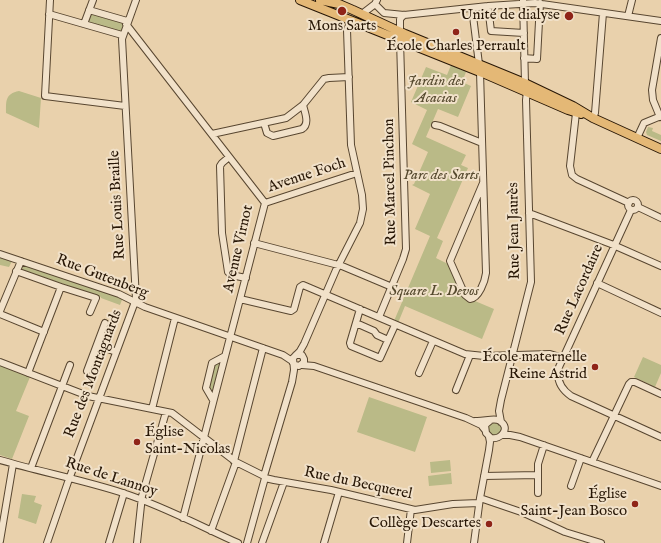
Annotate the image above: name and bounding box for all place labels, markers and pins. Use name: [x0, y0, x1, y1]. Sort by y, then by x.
marker: Mons Sarts: [336, 5, 348, 17]
place label: Unité de dialyse: [460, 7, 560, 25]
marker: Unité de dialyse: [563, 10, 575, 22]
place label: Mons Sarts: [308, 18, 376, 36]
marker: École Charles Perrault: [451, 27, 461, 37]
place label: École Charles Perrault: [386, 38, 526, 56]
place label: École maternelle Reine Astrid: [482, 349, 587, 384]
marker: École maternelle Reine Astrid: [590, 362, 600, 372]
place label: Église Saint-Nicolas: [145, 424, 230, 459]
marker: Église Saint-Nicolas: [132, 437, 142, 447]
place label: Église Saint-Jean Bosco: [521, 486, 627, 521]
marker: Église Saint-Jean Bosco: [630, 499, 640, 509]
place label: Collège Descartes: [369, 515, 481, 533]
marker: Collège Descartes: [484, 519, 494, 529]

